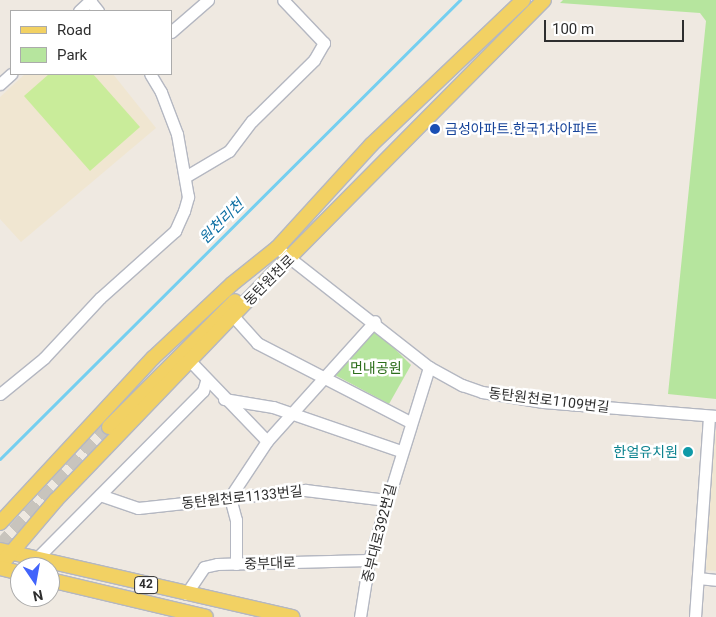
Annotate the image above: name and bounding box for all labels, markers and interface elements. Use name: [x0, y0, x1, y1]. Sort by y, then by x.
legend: [10, 10, 172, 75]
scale bar: [546, 10, 686, 42]
text: 100 m: [552, 20, 594, 38]
text: Road: [57, 21, 91, 39]
text: Park: [57, 46, 87, 64]
place label: 금성아파트.한국1차아파트: [445, 121, 598, 137]
marker: 금성아파트.한국1차아파트: [429, 123, 441, 135]
water label: 원천리천: [196, 196, 248, 248]
street label: 동탄원천로: [240, 251, 298, 309]
park label: 먼내공원: [350, 360, 402, 376]
street label: 동탄원천로1109번길: [488, 384, 610, 416]
place label: 한얼유치원: [614, 444, 678, 460]
marker: 한얼유치원: [682, 446, 694, 458]
street label: 동탄원천로1133번길: [181, 482, 303, 512]
street label: 중부대로392번길: [359, 482, 399, 584]
street label: 중부대로: [244, 554, 296, 572]
north arrow: [10, 557, 60, 607]
road number: 42: [134, 576, 158, 594]
text: N: [31, 587, 44, 605]

